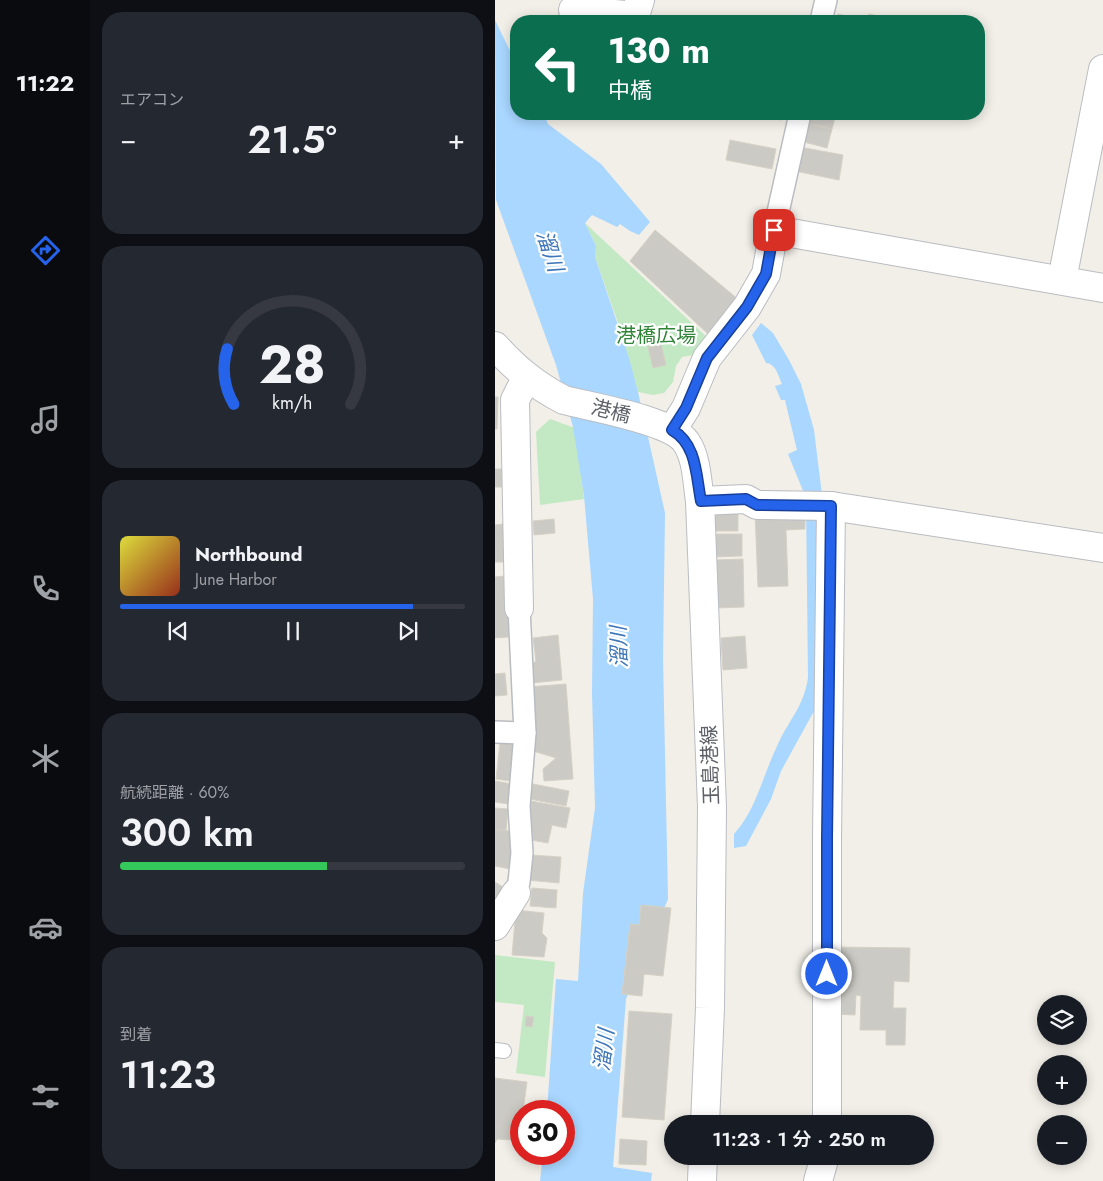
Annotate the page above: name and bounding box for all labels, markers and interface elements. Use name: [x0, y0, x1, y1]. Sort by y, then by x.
text: 130 m: [608, 26, 710, 76]
icon: left: [525, 35, 590, 100]
text: 11:22: [16, 67, 74, 99]
text: 中橋: [608, 74, 652, 106]
text: エアコン: [120, 88, 184, 111]
text: 21.5°: [248, 112, 337, 167]
text: −: [120, 119, 137, 160]
text: +: [448, 119, 465, 160]
pin: [753, 209, 795, 251]
icon: arrive: [760, 216, 788, 244]
water label: 溜川: [529, 226, 571, 278]
icon: directions: [28, 233, 63, 268]
park label: 港橋広場: [616, 321, 696, 350]
text: 28: [259, 327, 326, 403]
text: km/h: [272, 390, 313, 416]
street label: 港橋: [588, 393, 634, 430]
icon: music: [28, 402, 63, 437]
text: Northbound: [195, 541, 302, 568]
text: June Harbor: [195, 568, 277, 591]
icon: phone: [28, 571, 63, 606]
icon: previous: [164, 617, 192, 645]
icon: pause: [279, 617, 307, 645]
icon: next: [394, 617, 422, 645]
water label: 溜川: [603, 623, 635, 669]
street label: 玉島港線: [695, 725, 726, 805]
icon: climate: [28, 741, 63, 776]
text: 航続距離 · 60%: [120, 781, 229, 804]
text: 300 km: [120, 805, 254, 860]
icon: car: [28, 910, 63, 945]
position arrow: [800, 947, 852, 999]
map controls: [1037, 995, 1087, 1165]
button: layers: [1037, 995, 1087, 1045]
text: 到着: [120, 1023, 152, 1046]
water label: 溜川: [587, 1025, 622, 1073]
text: 11:23: [120, 1047, 216, 1102]
button: +: [1037, 1055, 1087, 1105]
icon: filters: [28, 1079, 63, 1114]
speed limit sign: 30: [510, 1100, 575, 1165]
button: −: [1037, 1115, 1087, 1165]
text: 11:23 · 1 分 · 250 m: [712, 1126, 886, 1153]

